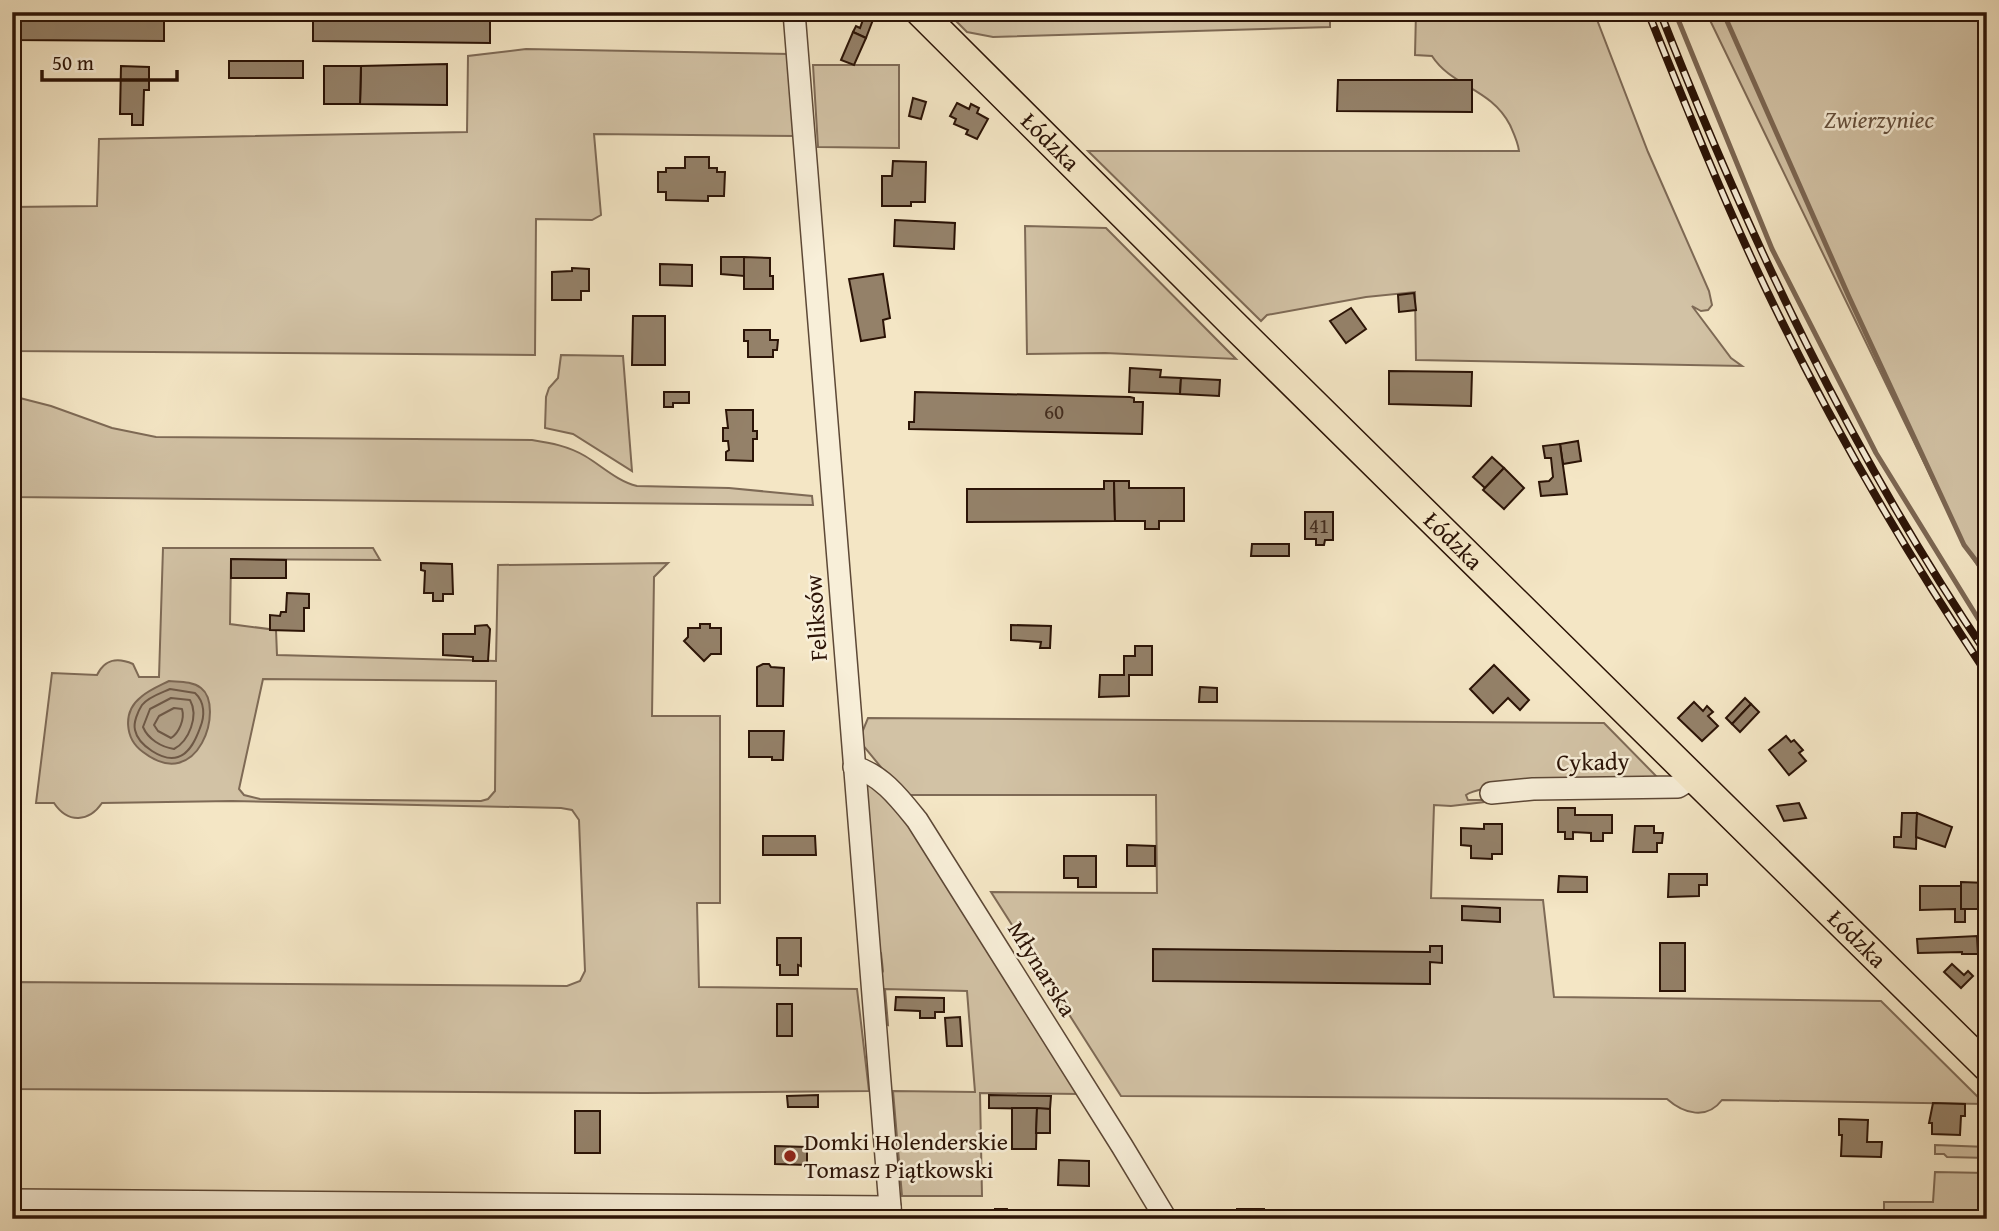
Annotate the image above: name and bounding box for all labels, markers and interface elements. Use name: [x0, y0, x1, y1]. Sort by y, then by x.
scale bar: [42, 38, 177, 82]
text: 50 m: [52, 47, 94, 78]
park label: Zwierzyniec: [1824, 102, 1934, 137]
street label: Łódzka: [1013, 104, 1089, 179]
house number: 60: [1044, 396, 1064, 427]
street label: Łódzka: [1416, 503, 1491, 578]
house number: 41: [1309, 510, 1329, 541]
street label: Feliksów: [795, 574, 836, 662]
street label: Cykady: [1556, 743, 1630, 780]
street label: Łódzka: [1820, 901, 1895, 976]
street label: Młynarska: [999, 914, 1086, 1024]
place label: Domki Holenderskie Tomasz Piątkowski: [804, 1124, 1008, 1187]
marker: Domki Holenderskie Tomasz Piątkowski: [782, 1148, 798, 1164]

